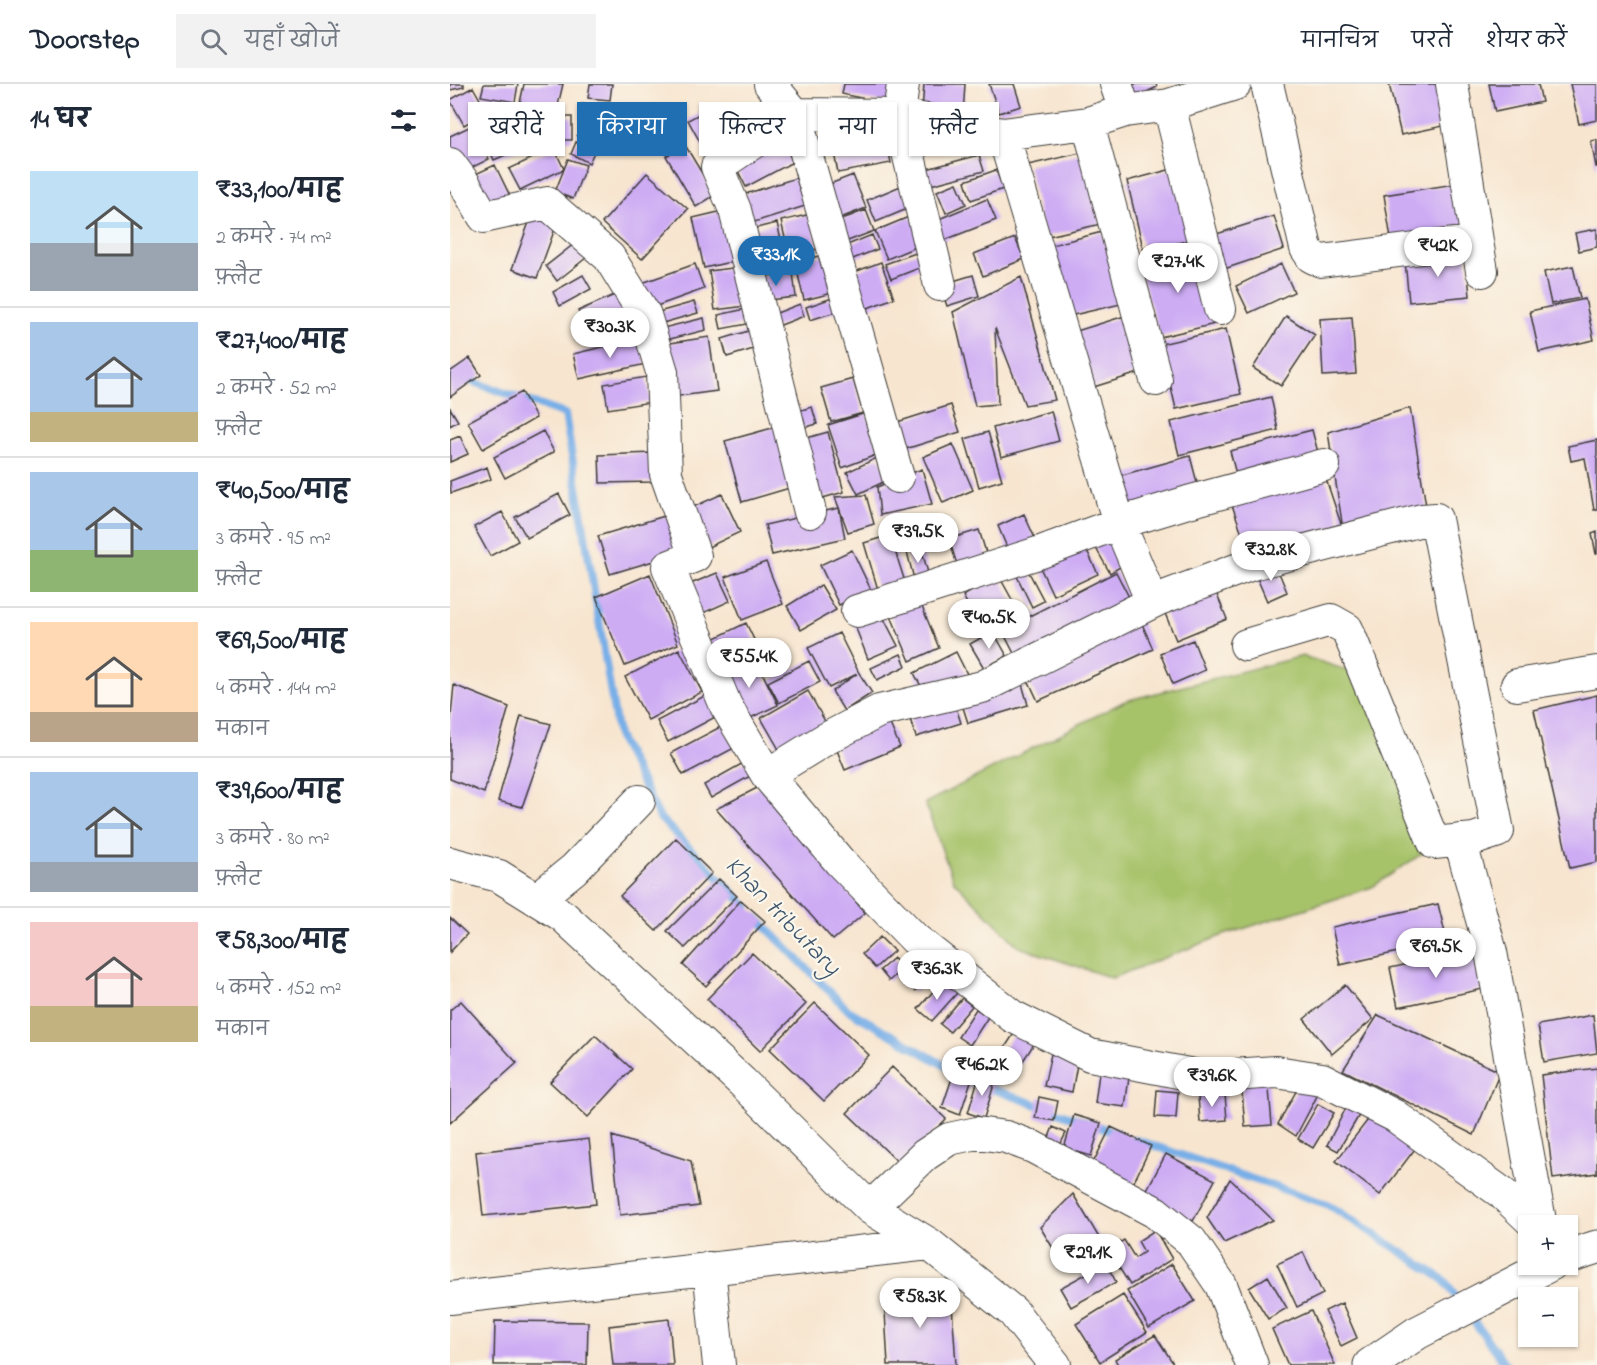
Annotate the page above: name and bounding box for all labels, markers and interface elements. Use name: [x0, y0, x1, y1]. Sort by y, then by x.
search box: [176, 14, 596, 68]
text: Doorstep: [30, 21, 140, 62]
icon: search: [197, 25, 230, 58]
text: यहाँ खोजें: [245, 26, 339, 58]
text: मानचित्र: [1301, 27, 1378, 57]
text: परतें: [1411, 27, 1452, 57]
text: शेयर करें: [1485, 27, 1567, 57]
text: 14 घर: [30, 102, 90, 140]
chip: खरीदें: [468, 102, 565, 156]
chip: किराया: [577, 102, 687, 156]
chip: फ़िल्टर: [699, 102, 806, 156]
chip: नया: [818, 102, 897, 156]
chip: फ़्लैट: [909, 102, 999, 156]
icon: filters: [387, 104, 420, 137]
text: ₹33,100/माह: [216, 172, 342, 210]
icon: home: [78, 195, 150, 267]
text: 2 कमरे · 74 m²: [216, 224, 332, 253]
pin: ₹42K: [1402, 227, 1474, 278]
text: ₹42K: [1418, 232, 1458, 261]
pin: ₹33.1K: [727, 236, 825, 287]
text: ₹33.1K: [752, 241, 800, 270]
pin: ₹27.4K: [1129, 243, 1227, 294]
text: ₹27.4K: [1152, 248, 1204, 277]
text: फ़्लैट: [216, 265, 262, 294]
pin: ₹30.3K: [561, 308, 659, 359]
text: ₹30.3K: [585, 313, 635, 342]
text: ₹27,400/माह: [216, 323, 347, 361]
icon: home: [78, 346, 150, 418]
text: 2 कमरे · 52 m²: [216, 375, 337, 404]
text: फ़्लैट: [216, 416, 262, 445]
text: ₹40,500/माह: [216, 473, 349, 511]
icon: home: [78, 496, 150, 568]
pin: ₹39.5K: [869, 513, 967, 564]
text: ₹39.5K: [892, 518, 944, 547]
text: 3 कमरे · 95 m²: [216, 525, 331, 554]
pin: ₹32.8K: [1222, 531, 1320, 582]
text: ₹32.8K: [1245, 536, 1297, 565]
text: फ़्लैट: [216, 566, 262, 595]
pin: ₹40.5K: [940, 599, 1038, 650]
text: ₹40.5K: [962, 604, 1016, 633]
text: ₹69,500/माह: [216, 623, 346, 661]
pin: ₹55.4K: [700, 638, 798, 689]
text: ₹55.4K: [721, 643, 777, 672]
icon: home: [78, 646, 150, 718]
text: 4 कमरे · 144 m²: [216, 675, 336, 704]
text: मकान: [216, 716, 269, 745]
text: ₹39,600/माह: [216, 773, 342, 811]
icon: home: [78, 796, 150, 868]
text: 3 कमरे · 80 m²: [216, 825, 330, 854]
water label: Khan tributary: [715, 849, 849, 986]
text: फ़्लैट: [216, 866, 262, 895]
text: ₹58,300/माह: [216, 923, 348, 961]
pin: ₹69.5K: [1387, 928, 1485, 979]
text: ₹69.5K: [1410, 933, 1462, 962]
icon: home: [78, 946, 150, 1018]
pin: ₹36.3K: [888, 950, 986, 1001]
text: ₹36.3K: [911, 955, 963, 984]
text: 4 कमरे · 152 m²: [216, 975, 341, 1004]
text: मकान: [216, 1016, 269, 1045]
pin: ₹46.2K: [933, 1046, 1031, 1097]
text: ₹46.2K: [956, 1051, 1008, 1080]
pin: ₹39.6K: [1163, 1057, 1261, 1108]
text: ₹39.6K: [1188, 1062, 1236, 1091]
map controls: [1518, 1215, 1578, 1347]
button: +: [1518, 1215, 1578, 1275]
pin: ₹29.1K: [1039, 1234, 1137, 1285]
text: ₹29.1K: [1064, 1239, 1112, 1268]
pin: ₹58.3K: [871, 1278, 969, 1329]
text: ₹58.3K: [894, 1283, 946, 1312]
button: −: [1518, 1287, 1578, 1347]

